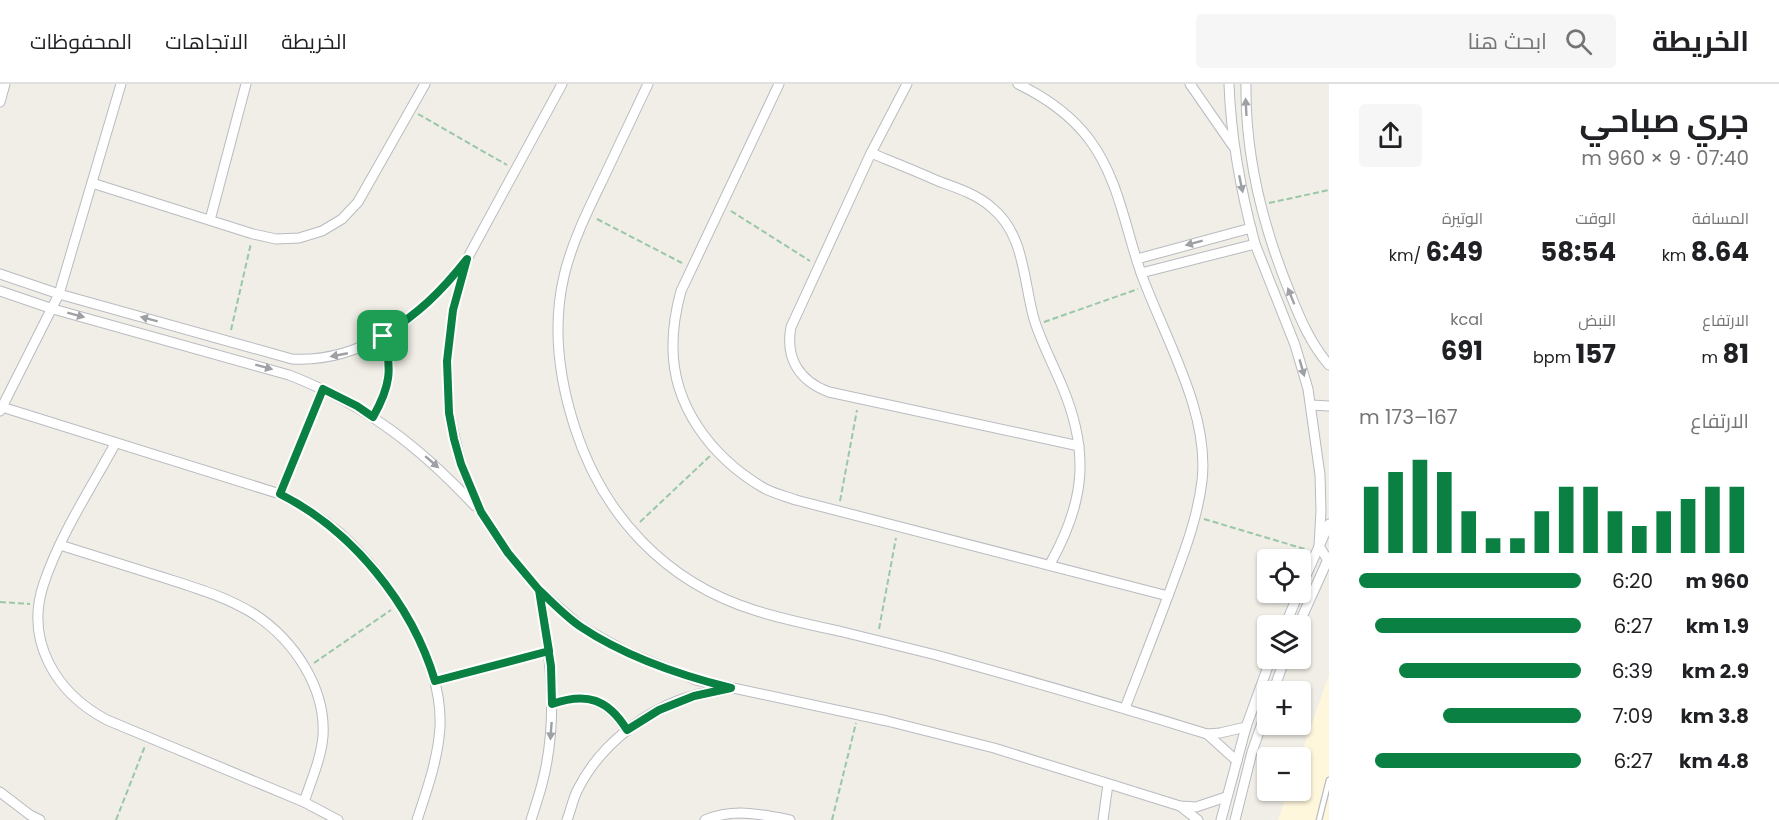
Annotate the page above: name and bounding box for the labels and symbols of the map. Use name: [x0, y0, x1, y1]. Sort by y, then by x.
one-way arrow: [1242, 98, 1251, 117]
one-way arrow: [1237, 174, 1246, 193]
one-way arrow: [1185, 239, 1203, 249]
one-way arrow: [1286, 287, 1295, 305]
pin: [357, 310, 408, 361]
one-way arrow: [66, 311, 85, 321]
one-way arrow: [140, 314, 158, 323]
one-way arrow: [329, 351, 348, 360]
one-way arrow: [1298, 359, 1307, 377]
one-way arrow: [254, 363, 273, 373]
one-way arrow: [424, 455, 439, 468]
one-way arrow: [546, 722, 555, 741]

